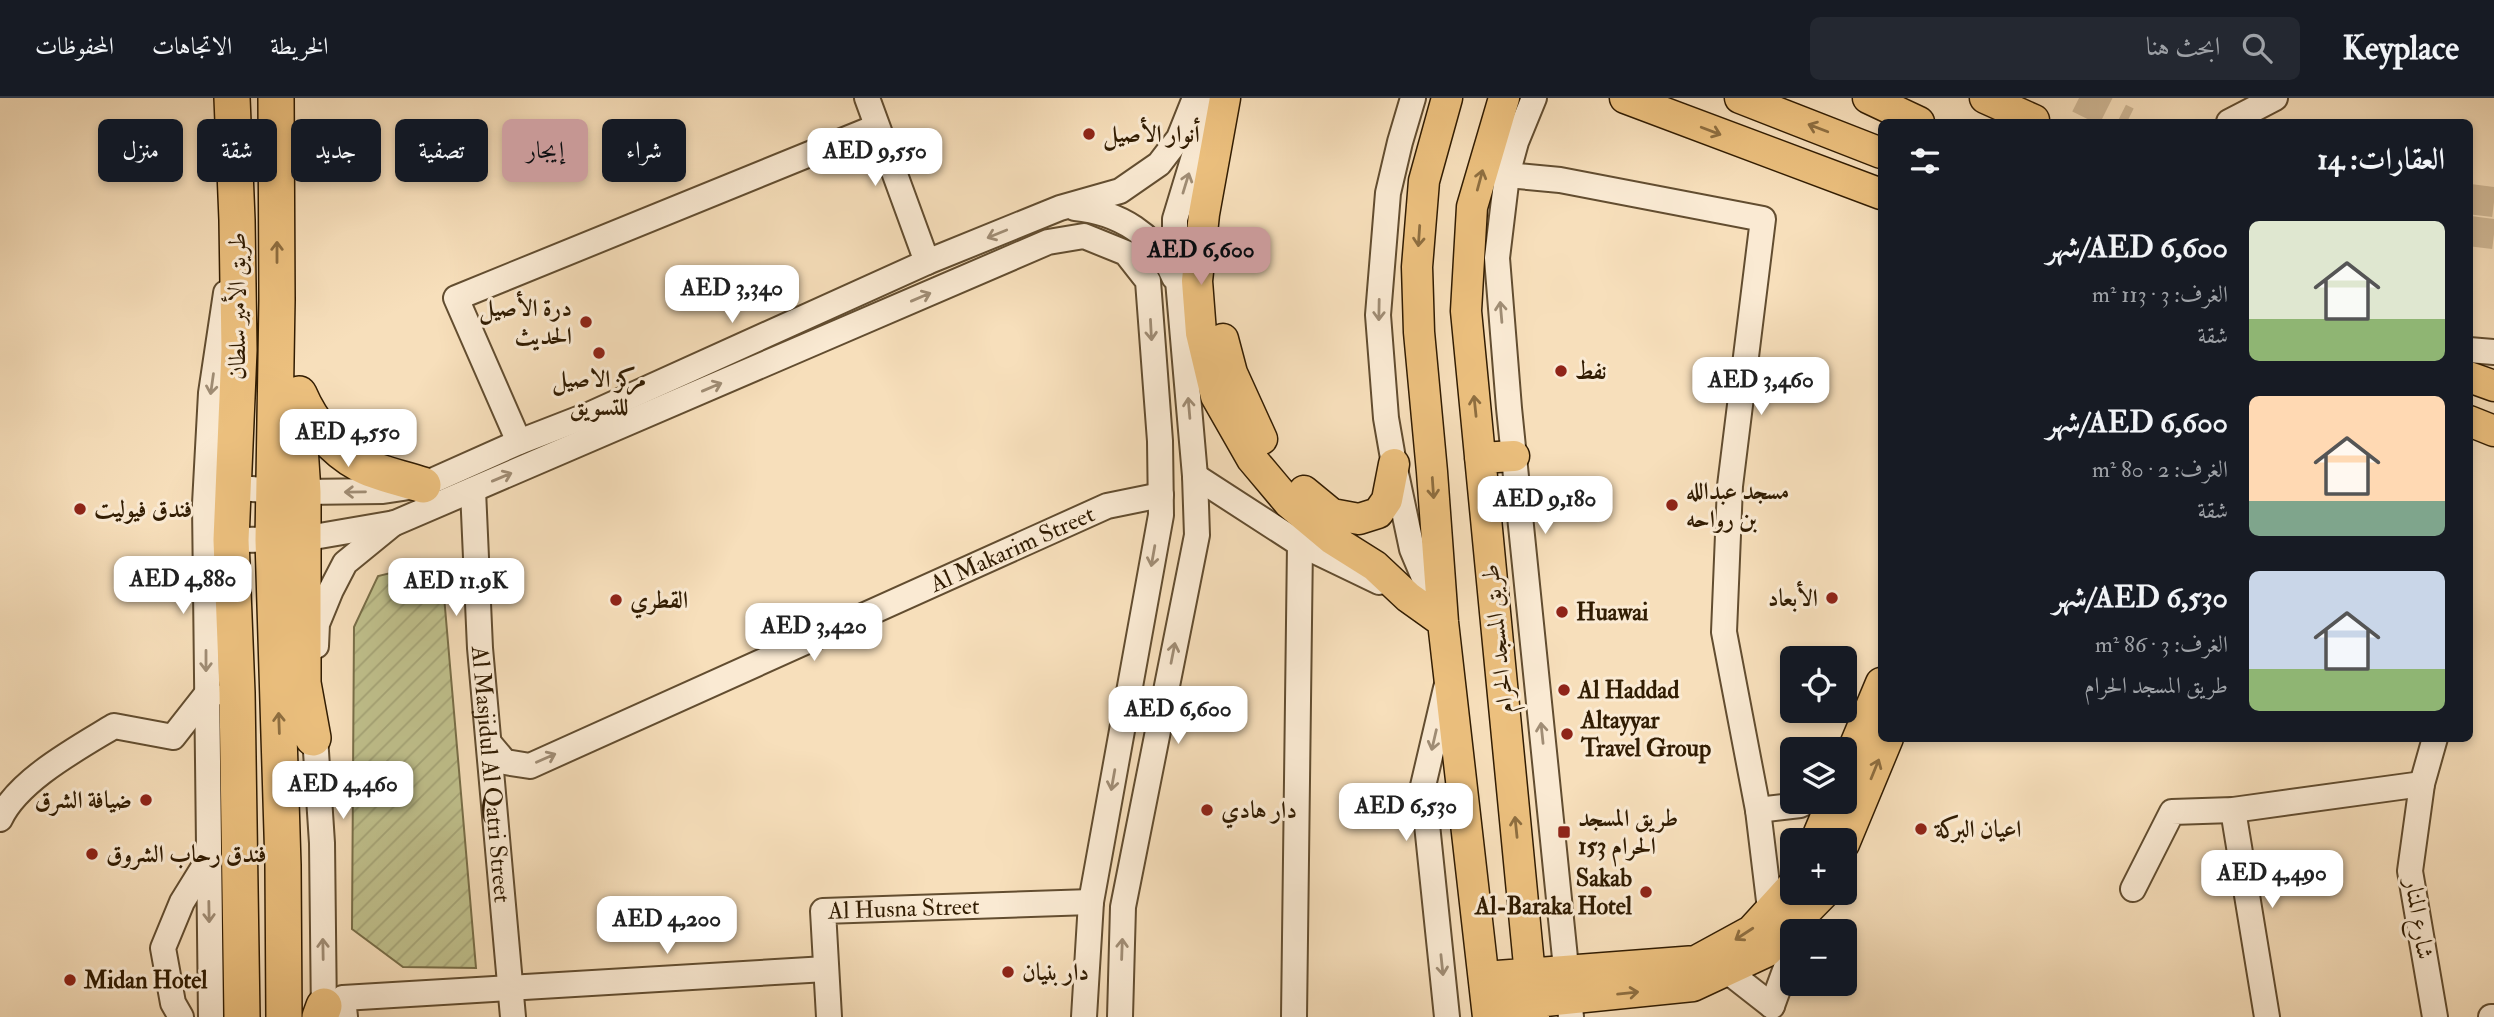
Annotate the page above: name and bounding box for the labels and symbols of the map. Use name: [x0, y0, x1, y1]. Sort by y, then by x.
place label: أنوار الأصيل: [1103, 116, 1200, 151]
one-way arrow: [1807, 121, 1829, 133]
one-way arrow: [1700, 125, 1722, 138]
marker: أنوار الأصيل: [1081, 126, 1097, 142]
pin: AED 9,550: [795, 129, 955, 188]
one-way arrow: [1474, 169, 1487, 191]
one-way arrow: [1180, 172, 1193, 194]
one-way arrow: [1412, 225, 1425, 247]
one-way arrow: [986, 228, 1008, 241]
pin: AED 6,600: [1121, 228, 1281, 287]
street label: طريق الأمير سلطان: [221, 232, 253, 380]
one-way arrow: [270, 240, 284, 263]
pin: AED 3,340: [652, 266, 812, 325]
place label: درة الأصيل الحديث: [479, 290, 572, 352]
one-way arrow: [909, 290, 931, 303]
one-way arrow: [1372, 298, 1386, 321]
one-way arrow: [1494, 301, 1507, 323]
marker: درة الأصيل الحديث: [578, 314, 594, 330]
one-way arrow: [1144, 318, 1157, 341]
marker: مركز الاصيل للتسويق: [591, 345, 607, 361]
place label: نفط: [1575, 356, 1607, 387]
pin: AED 3,460: [1681, 358, 1841, 417]
marker: نفط: [1553, 363, 1569, 379]
place label: مركز الاصيل للتسويق: [552, 364, 646, 423]
one-way arrow: [205, 372, 218, 395]
one-way arrow: [700, 380, 722, 393]
one-way arrow: [1468, 395, 1481, 417]
one-way arrow: [1182, 397, 1195, 420]
pin: AED 4,550: [268, 410, 428, 469]
one-way arrow: [491, 470, 513, 483]
one-way arrow: [1427, 476, 1440, 498]
pin: AED 9,180: [1465, 476, 1625, 536]
place label: مسجد عبدالله بن رواحه: [1686, 476, 1789, 535]
one-way arrow: [344, 485, 367, 498]
place label: فندق فيوليت: [94, 494, 192, 525]
marker: مسجد عبدالله بن رواحه: [1664, 497, 1680, 513]
street label: Al Makarim Street: [924, 498, 1100, 600]
marker: فندق فيوليت: [72, 501, 88, 517]
one-way arrow: [1146, 544, 1160, 567]
pin: AED 4,880: [103, 556, 263, 616]
pin: AED 11.9K: [376, 559, 536, 618]
street label: طريق المسجد الحرام: [1475, 562, 1526, 715]
place label: الأبعاد: [1768, 580, 1818, 614]
place label: القطري: [630, 585, 688, 619]
marker: الأبعاد: [1824, 590, 1840, 606]
marker: القطري: [608, 592, 624, 608]
place label: Huawai: [1576, 597, 1649, 628]
pin: AED 3,420: [734, 603, 894, 663]
marker: Huawai: [1554, 604, 1570, 620]
one-way arrow: [1167, 642, 1181, 665]
street label: Al Masjidul Al Qatri Street: [464, 644, 518, 904]
one-way arrow: [199, 649, 213, 672]
place label: Al Haddad: [1577, 675, 1679, 706]
marker: Al Haddad: [1556, 682, 1572, 698]
pin: AED 6,600: [1098, 686, 1258, 746]
place label: Altayyar Travel Group: [1580, 705, 1711, 764]
one-way arrow: [272, 712, 285, 735]
one-way arrow: [1535, 722, 1548, 745]
marker: Altayyar Travel Group: [1559, 726, 1575, 742]
one-way arrow: [1427, 728, 1440, 751]
one-way arrow: [535, 751, 556, 764]
one-way arrow: [1870, 758, 1883, 780]
pin: AED 4,460: [263, 762, 423, 821]
one-way arrow: [1106, 768, 1119, 791]
pin: AED 6,530: [1326, 784, 1486, 843]
place label: ضيافة الشرق: [34, 785, 132, 816]
marker: ضيافة الشرق: [138, 792, 154, 808]
place label: دار هادي: [1221, 795, 1297, 829]
marker: دار هادي: [1199, 802, 1215, 818]
place label: طريق المسجد الحرام 153: [1578, 803, 1678, 867]
place label: اعيان البركة: [1933, 814, 2022, 845]
one-way arrow: [1509, 816, 1522, 839]
marker: اعيان البركة: [1913, 821, 1929, 837]
marker: طريق المسجد الحرام 153: [1556, 824, 1572, 840]
place label: فندق رحاب الشروق: [106, 839, 267, 870]
marker: فندق رحاب الشروق: [84, 846, 100, 862]
pin: AED 4,490: [2192, 850, 2352, 910]
place label: Sakab Al-Baraka Hotel: [1474, 863, 1633, 922]
street label: شارع المنار: [2393, 874, 2441, 962]
marker: Sakab Al-Baraka Hotel: [1638, 884, 1654, 900]
street label: Al Husna Street: [826, 890, 980, 926]
pin: AED 4,200: [587, 896, 747, 956]
one-way arrow: [202, 901, 216, 924]
one-way arrow: [1735, 926, 1754, 941]
one-way arrow: [316, 938, 330, 961]
one-way arrow: [1115, 938, 1129, 961]
one-way arrow: [1435, 953, 1448, 976]
place label: دار بنيان: [1022, 957, 1089, 988]
marker: دار بنيان: [1000, 964, 1016, 980]
place label: Midan Hotel: [83, 965, 208, 996]
marker: Midan Hotel: [62, 972, 78, 988]
one-way arrow: [1616, 986, 1639, 999]

